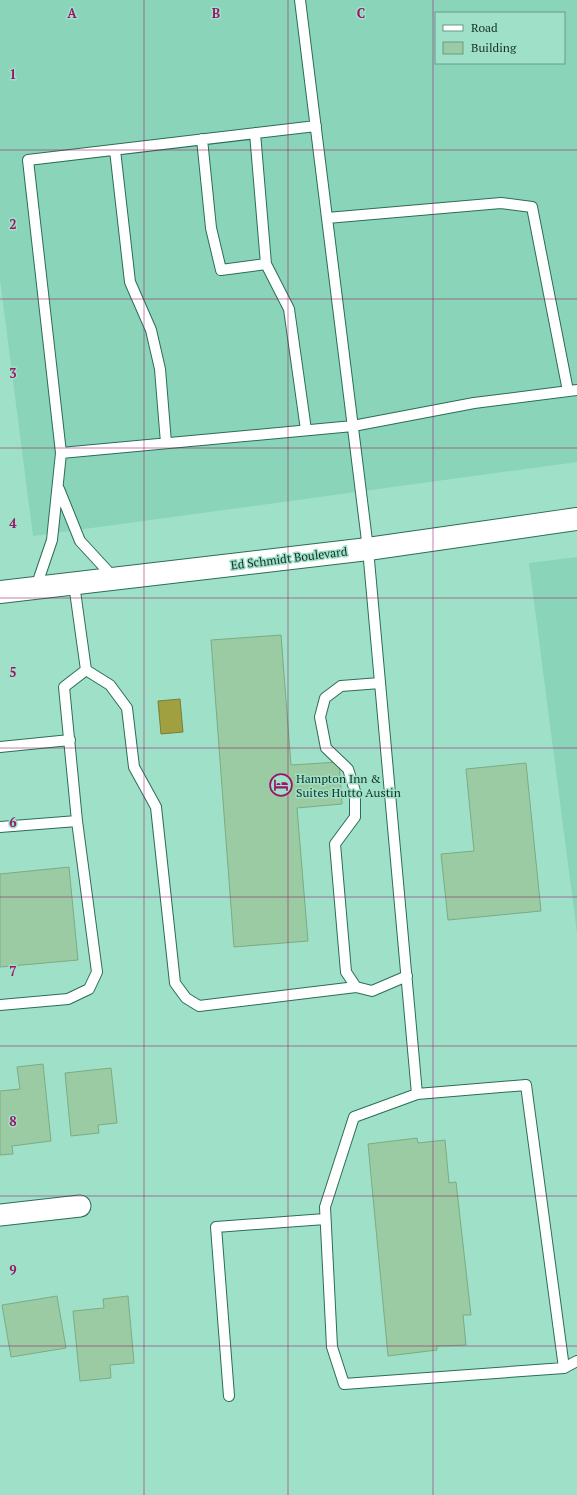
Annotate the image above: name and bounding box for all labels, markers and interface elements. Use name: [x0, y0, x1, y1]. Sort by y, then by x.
text: A: [67, 4, 77, 22]
text: B: [212, 4, 220, 22]
text: C: [357, 4, 365, 22]
legend: [435, 12, 565, 64]
text: Road: [471, 20, 498, 35]
text: Building: [471, 40, 517, 55]
text: 1: [9, 65, 17, 83]
text: 2: [9, 215, 17, 233]
text: 3: [9, 364, 17, 382]
text: 4: [9, 514, 17, 532]
street label: Ed Schmidt Boulevard: [230, 543, 348, 573]
text: 5: [9, 663, 17, 681]
place label: Hampton Inn & Suites Hutto Austin: [296, 771, 401, 800]
hotel icon: Hampton Inn & Suites Hutto Austin: [268, 772, 294, 798]
text: 6: [9, 813, 17, 831]
text: 7: [9, 962, 17, 980]
text: 8: [9, 1112, 17, 1130]
text: 9: [9, 1261, 17, 1279]

